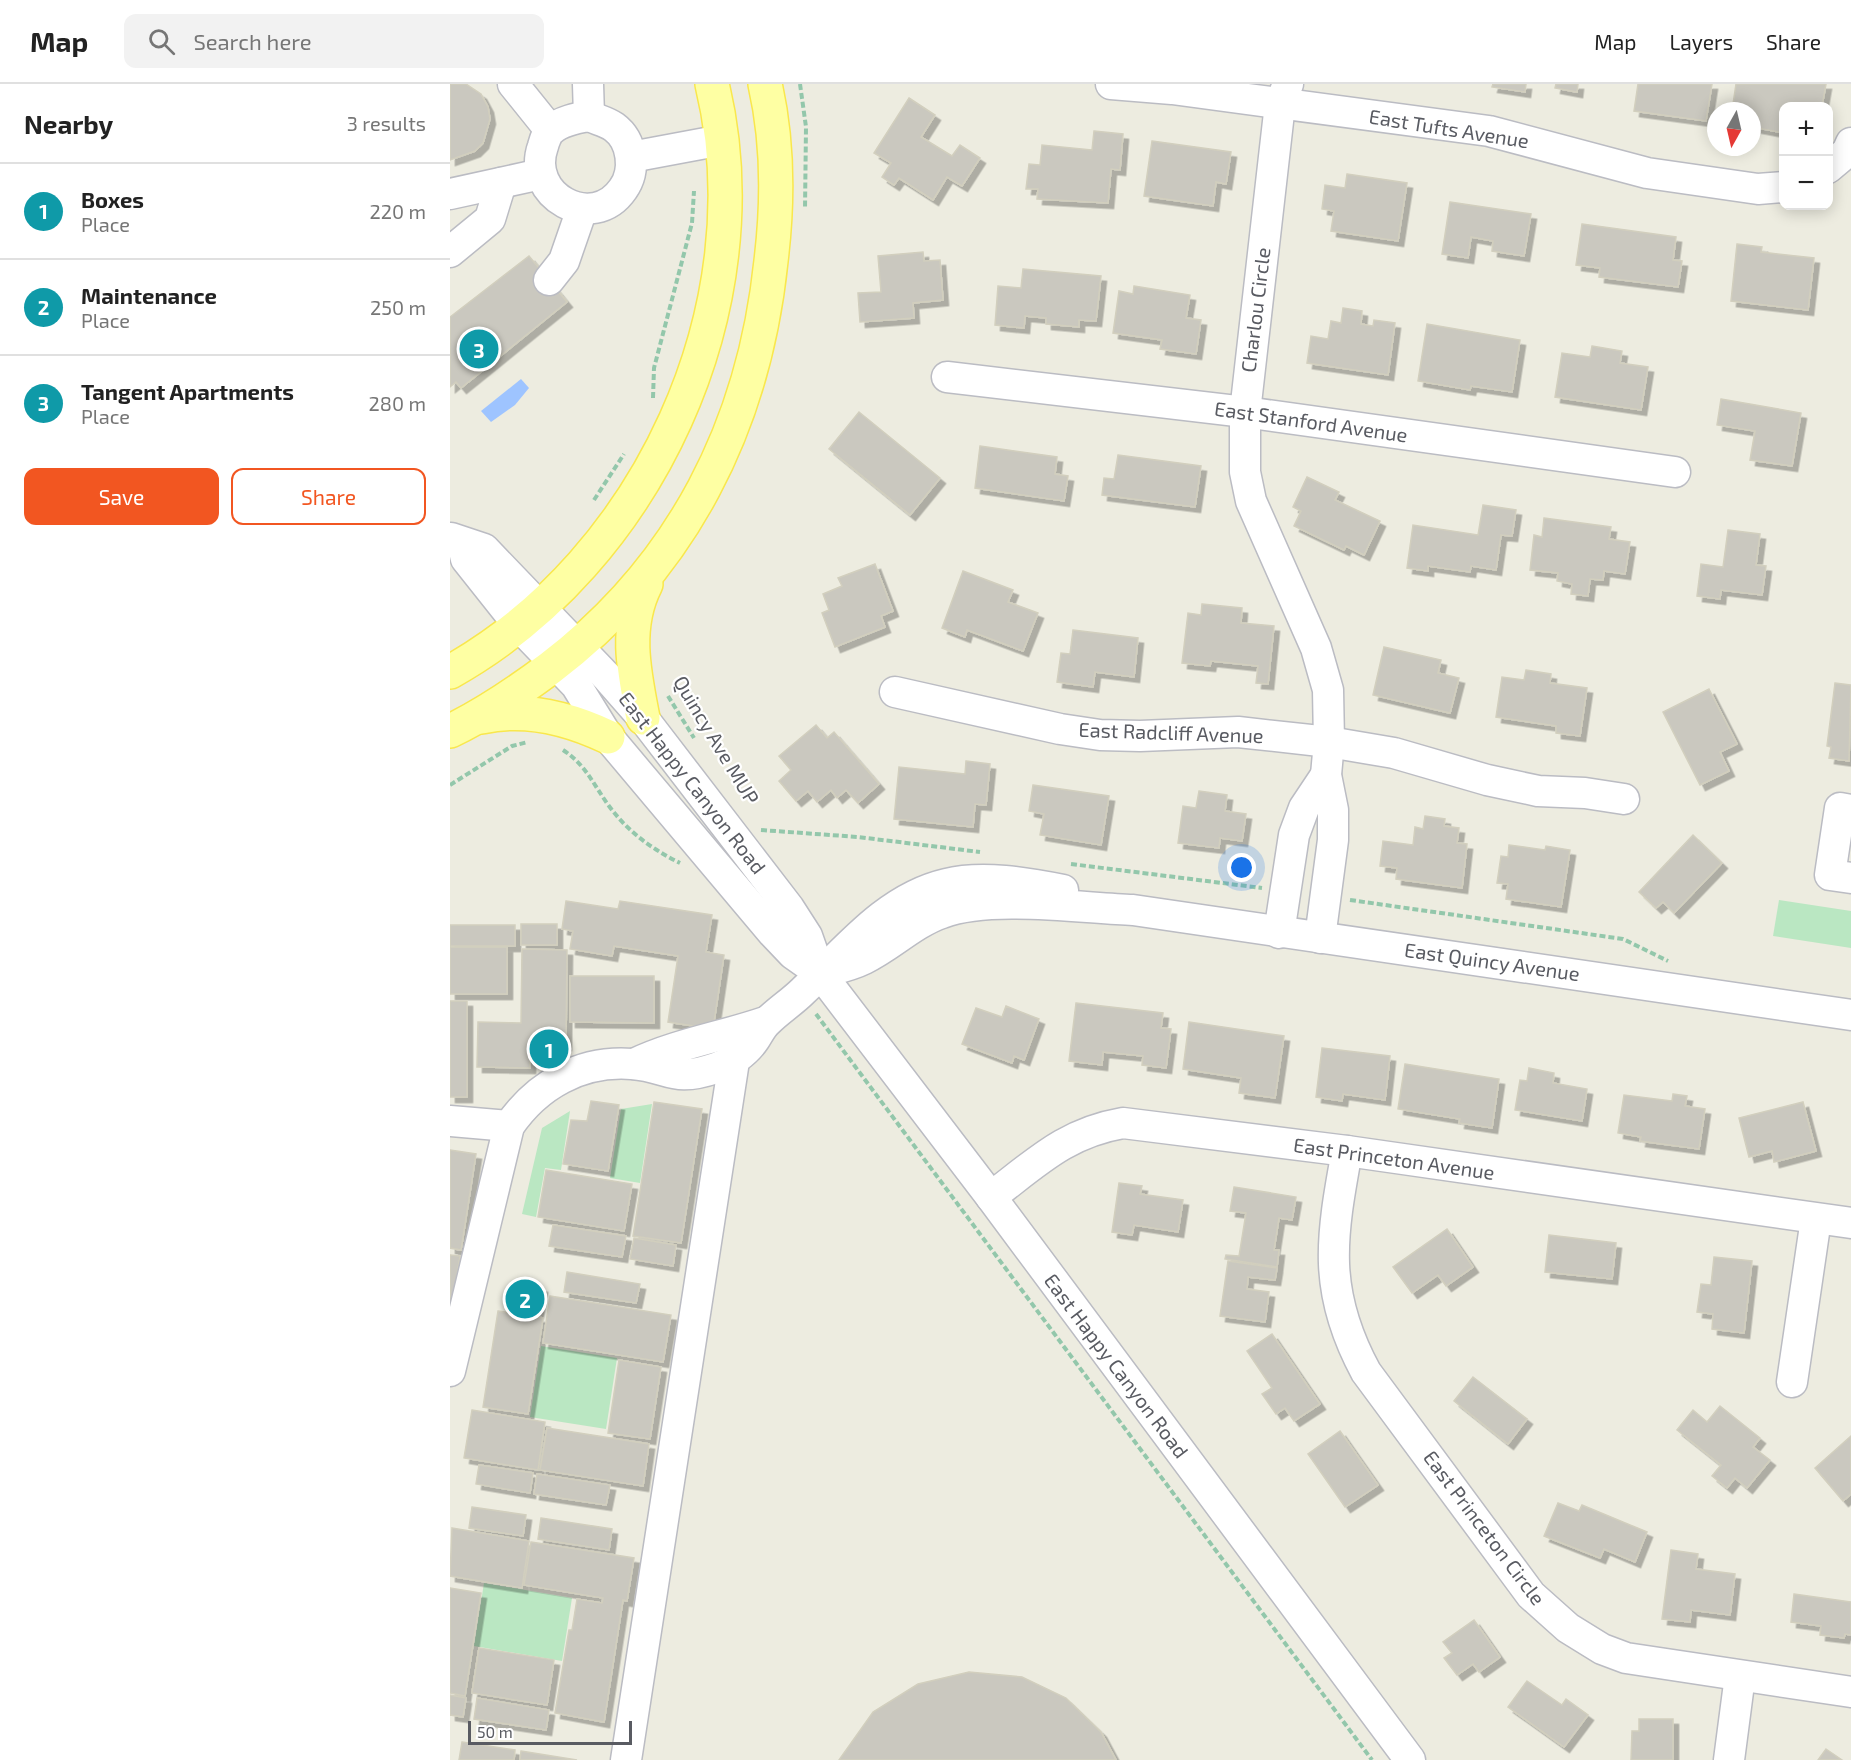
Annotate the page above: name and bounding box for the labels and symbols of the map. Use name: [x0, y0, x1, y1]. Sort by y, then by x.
north arrow: [1707, 102, 1761, 156]
street label: East Tufts Avenue: [1367, 104, 1531, 153]
street label: Charlou Circle: [1235, 246, 1275, 374]
pin: 3: [459, 326, 498, 372]
street label: East Stanford Avenue: [1213, 396, 1409, 446]
street label: Quincy Ave MUP: [669, 671, 765, 808]
street label: East Happy Canyon Road: [614, 687, 771, 878]
street label: East Radcliff Avenue: [1078, 717, 1264, 747]
your location: [1227, 853, 1256, 882]
street label: East Quincy Avenue: [1403, 937, 1581, 985]
pin: 1: [530, 1026, 568, 1072]
street label: East Princeton Avenue: [1292, 1132, 1496, 1184]
street label: East Happy Canyon Road: [1040, 1269, 1194, 1462]
pin: 2: [506, 1276, 544, 1322]
street label: East Princeton Circle: [1419, 1446, 1551, 1609]
scale bar: [468, 1718, 632, 1746]

